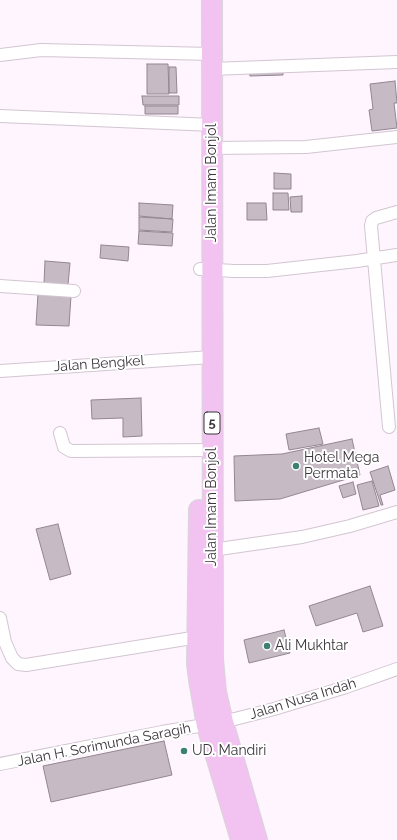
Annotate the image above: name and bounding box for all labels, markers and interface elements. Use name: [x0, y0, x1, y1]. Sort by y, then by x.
street label: Jalan Imam Bonjol: [204, 124, 220, 242]
street label: Jalan Bengkel: [53, 352, 145, 376]
road number: 5: [204, 412, 220, 434]
street label: Jalan Imam Bonjol: [204, 448, 220, 566]
place label: Hotel Mega Permata: [304, 450, 379, 482]
marker: Hotel Mega Permata: [291, 461, 301, 471]
place label: Ali Mukhtar: [275, 638, 348, 654]
marker: Ali Mukhtar: [262, 641, 272, 651]
street label: Jalan Nusa Indah: [248, 675, 358, 723]
street label: Jalan H. Sorimunda Saragih: [16, 720, 192, 770]
place label: UD. Mandiri: [192, 743, 266, 759]
marker: UD. Mandiri: [179, 746, 189, 756]

